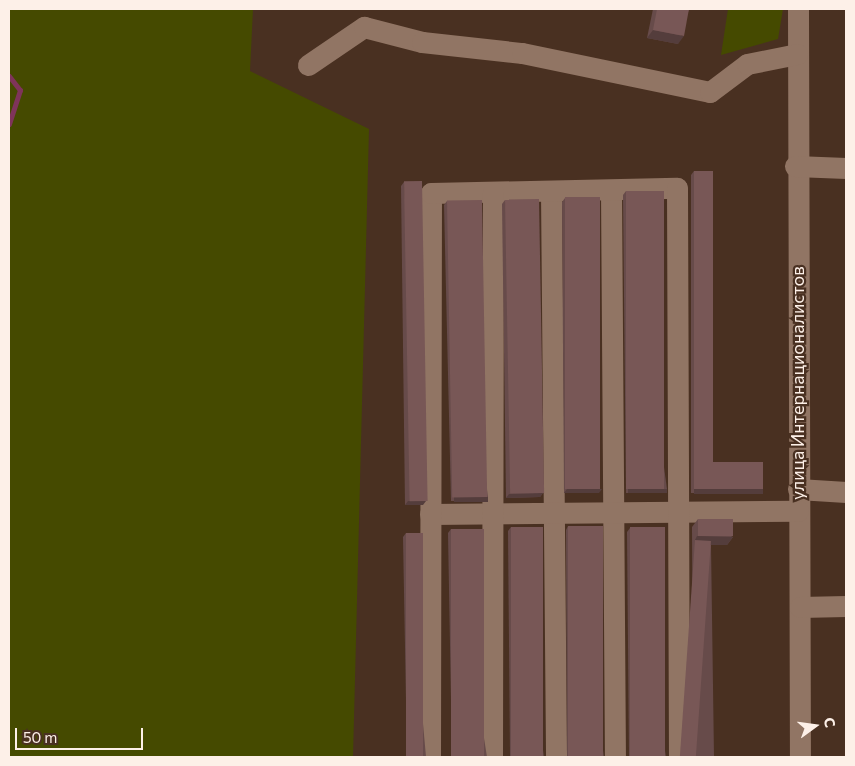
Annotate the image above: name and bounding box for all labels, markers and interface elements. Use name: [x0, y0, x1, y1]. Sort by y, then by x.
street label: улица Интернационалистов: [786, 266, 808, 500]
north arrow: [790, 701, 840, 751]
text: С: [821, 716, 839, 729]
scale bar: [18, 718, 145, 750]
text: 50 m: [23, 728, 57, 746]

